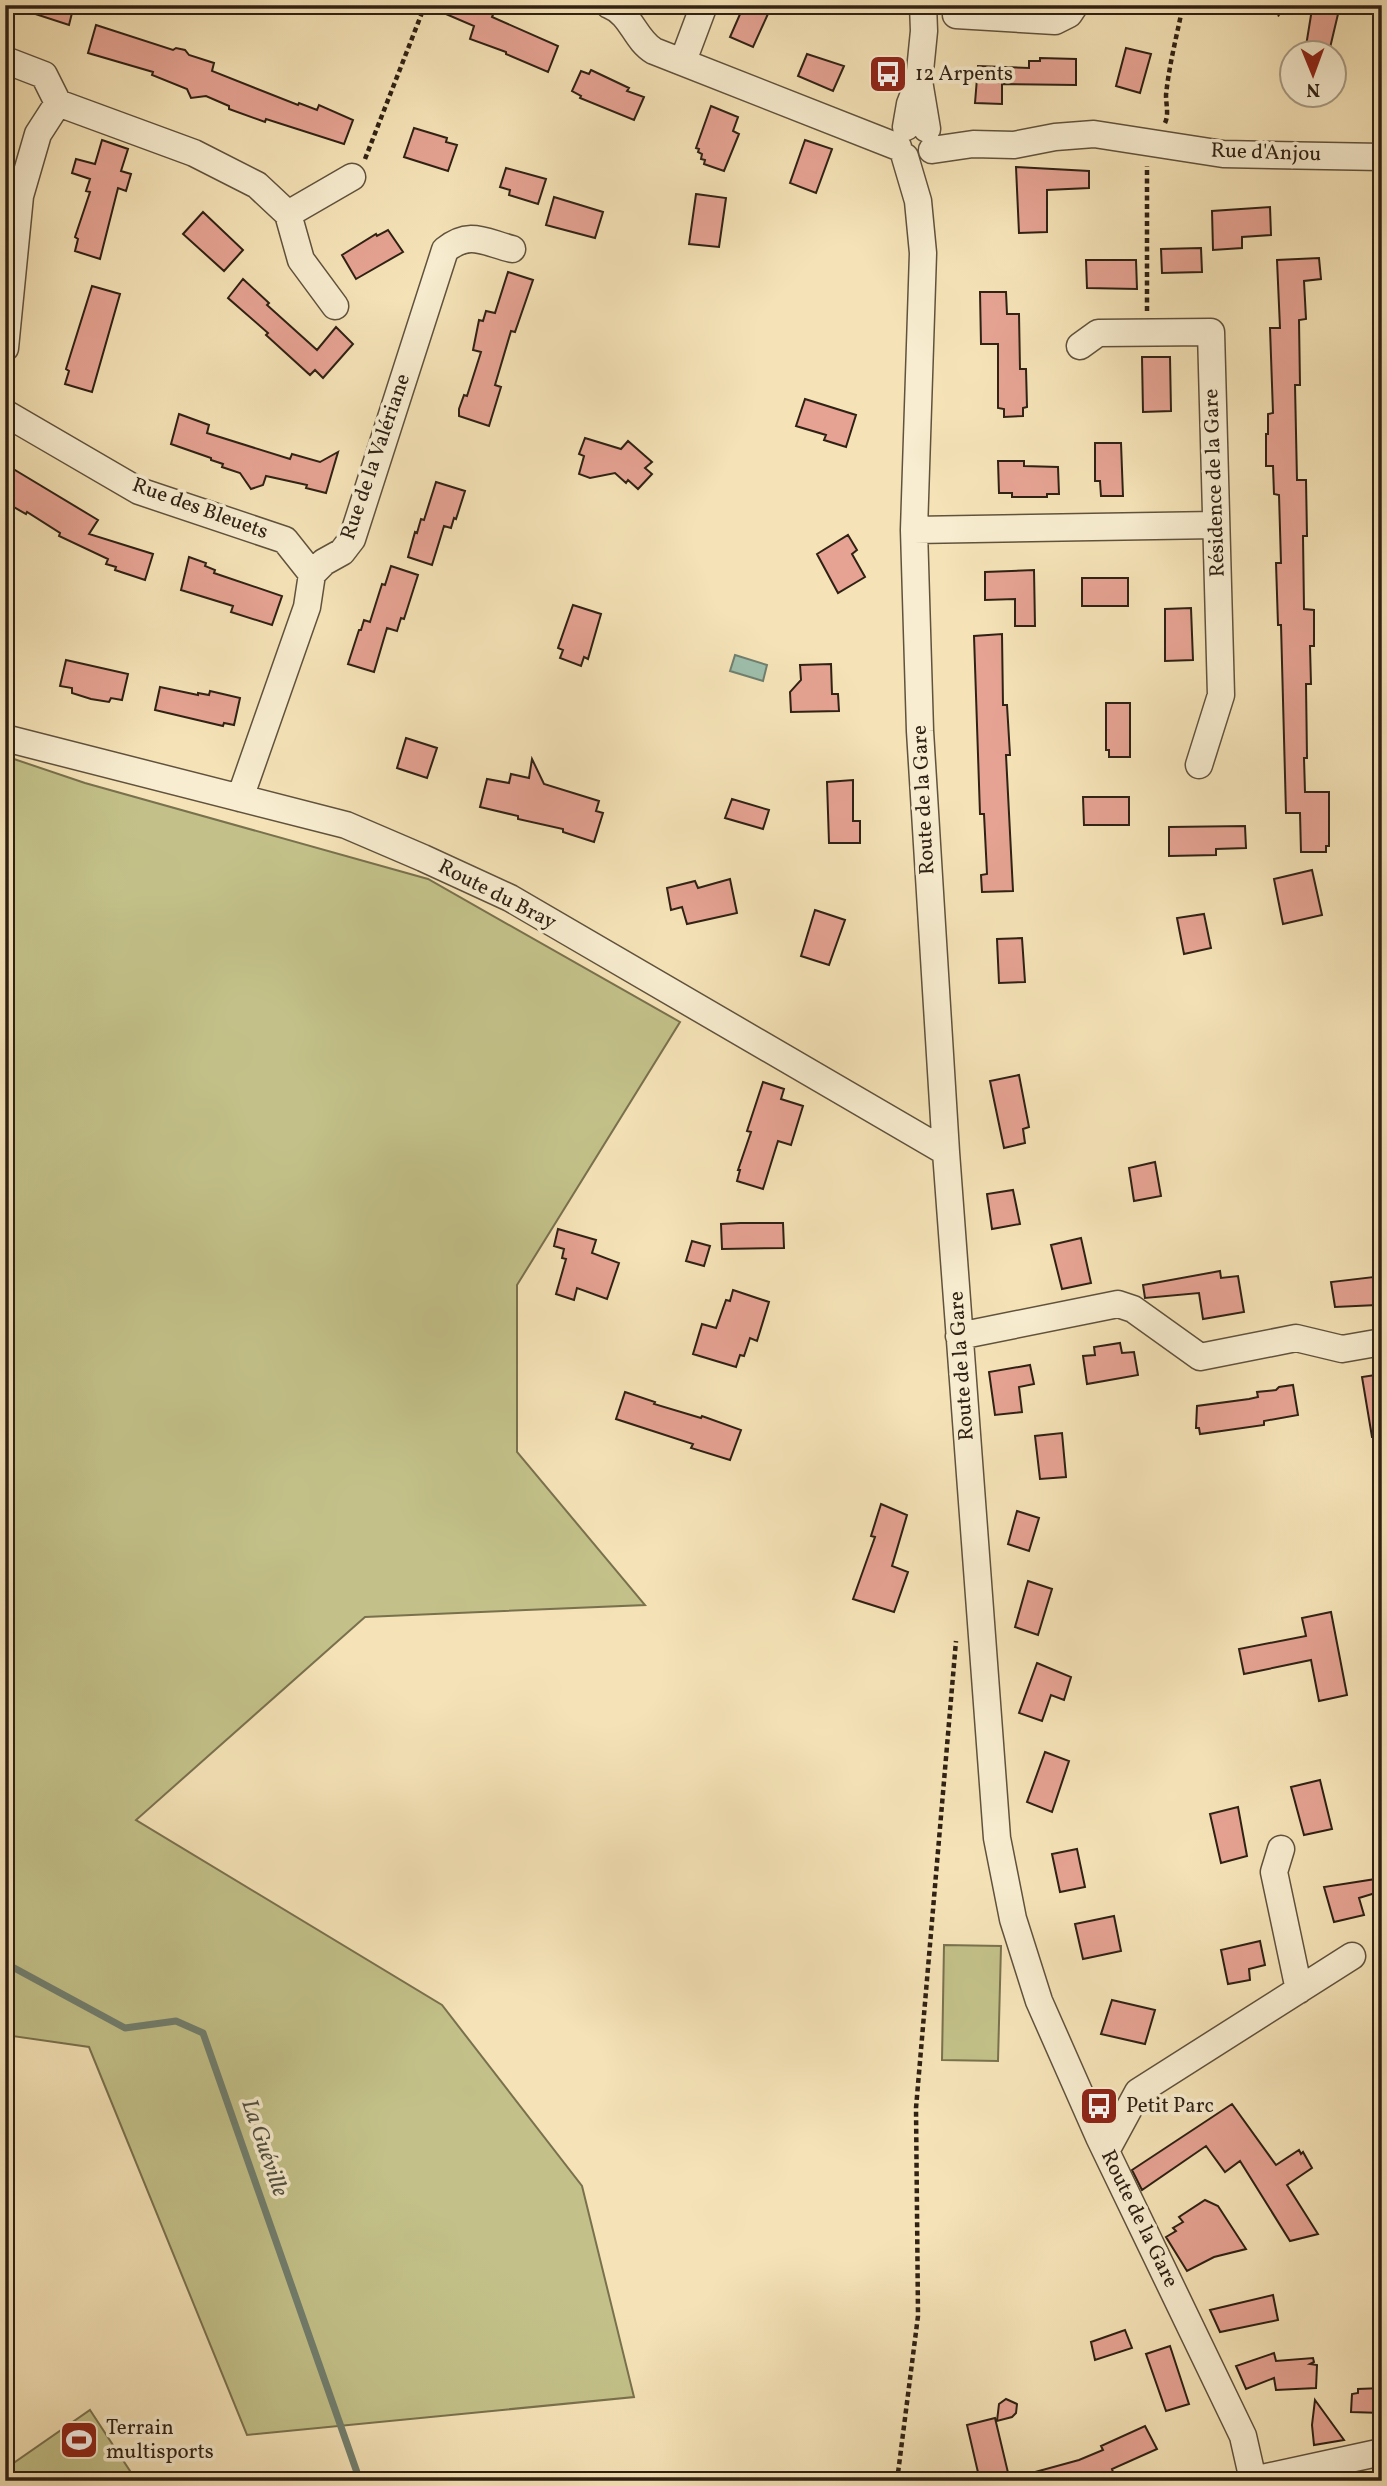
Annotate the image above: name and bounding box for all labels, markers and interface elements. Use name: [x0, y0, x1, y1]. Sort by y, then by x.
north arrow: [1278, 38, 1348, 108]
bus stop icon: 12 Arpents: [867, 53, 909, 95]
place label: 12 Arpents: [915, 60, 1013, 89]
text: N: [1306, 76, 1320, 102]
street label: Rue d'Anjou: [1210, 137, 1322, 169]
street label: Rue de la Valériane: [334, 370, 418, 544]
street label: Résidence de la Gare: [1197, 388, 1233, 578]
street label: Rue des Bleuets: [128, 471, 272, 547]
street label: Route de la Gare: [906, 724, 942, 876]
street label: Route du Bray: [433, 853, 562, 938]
street label: Route de la Gare: [942, 1290, 982, 1442]
bus stop icon: Petit Parc: [1078, 2085, 1120, 2127]
place label: Petit Parc: [1126, 2092, 1214, 2121]
water label: La Guéville: [232, 2095, 296, 2201]
street label: Route de la Gare: [1093, 2145, 1185, 2293]
place label: Terrain multisports: [106, 2414, 214, 2467]
sports icon: Terrain multisports: [58, 2419, 100, 2461]

